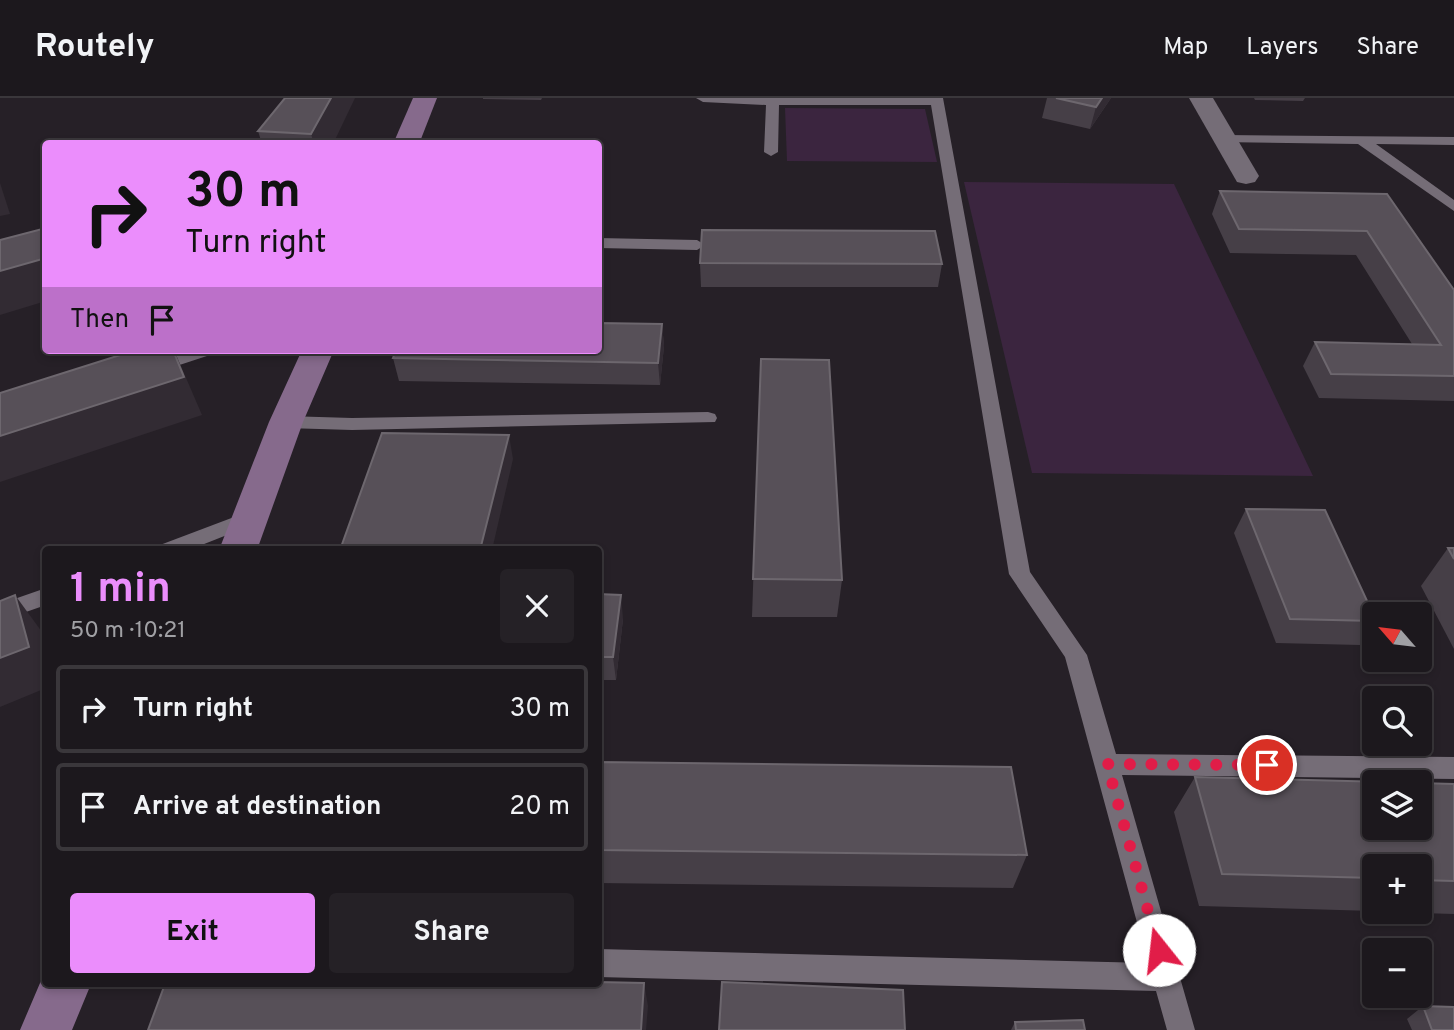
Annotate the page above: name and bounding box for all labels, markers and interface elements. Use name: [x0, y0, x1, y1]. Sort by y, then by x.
text: Routely: [35, 27, 154, 69]
text: Map: [1163, 33, 1208, 63]
text: Layers: [1246, 33, 1318, 63]
text: Share: [1356, 33, 1419, 63]
text: 30 m: [185, 163, 301, 225]
icon: right: [70, 168, 161, 259]
text: Turn right: [185, 224, 327, 264]
icon: arrive: [143, 301, 181, 339]
text: Then: [70, 304, 129, 337]
text: 1 min: [70, 564, 171, 617]
button: close: [500, 569, 574, 643]
north arrow: [1362, 602, 1432, 672]
map controls: [1362, 602, 1432, 1008]
text: 50 m · 10:21: [70, 617, 186, 646]
button: search: [1362, 686, 1432, 756]
icon: right: [74, 690, 112, 728]
text: Turn right: [133, 693, 253, 726]
text: 30 m: [510, 693, 570, 726]
pin: [1237, 735, 1297, 795]
icon: arrive: [1248, 746, 1286, 784]
button: layers: [1362, 770, 1432, 840]
icon: arrive: [74, 788, 112, 826]
text: Arrive at destination: [133, 791, 381, 824]
text: 20 m: [509, 791, 570, 824]
button: +: [1362, 854, 1432, 924]
button: Exit: [70, 893, 315, 973]
button: Share: [329, 893, 574, 973]
position arrow: [1122, 913, 1196, 987]
button: −: [1362, 938, 1432, 1008]

